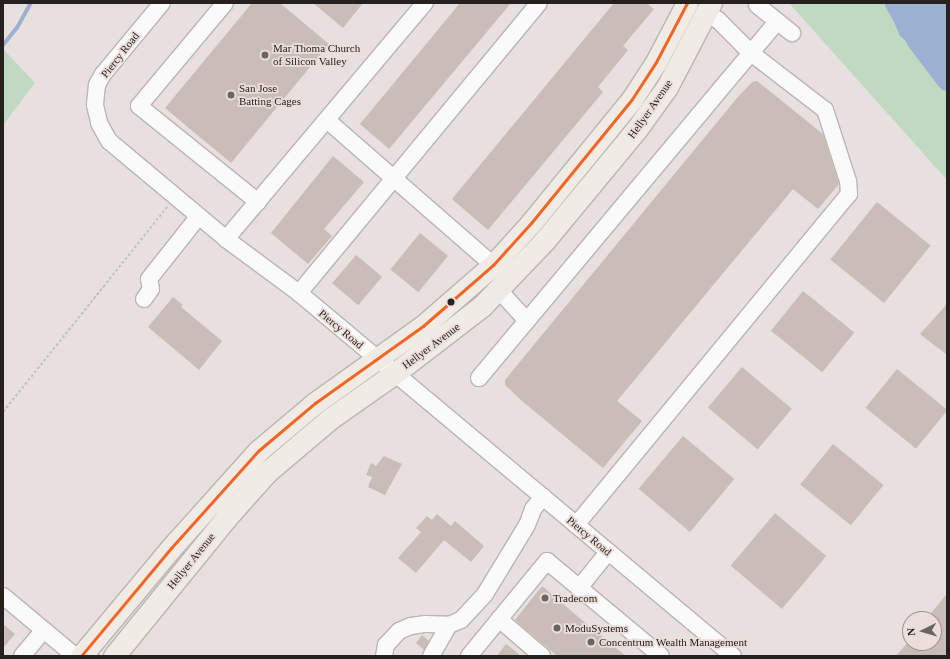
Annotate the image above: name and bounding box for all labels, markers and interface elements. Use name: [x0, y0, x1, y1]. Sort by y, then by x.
street label: Piercy Road: [98, 30, 142, 80]
place label: Mar Thoma Church of Silicon Valley: [273, 42, 360, 68]
marker: Mar Thoma Church of Silicon Valley: [260, 50, 270, 60]
street label: Hellyer Avenue: [625, 77, 675, 141]
place label: San Jose Batting Cages: [239, 82, 301, 108]
marker: San Jose Batting Cages: [226, 90, 236, 100]
unlabelled marker: [446, 297, 456, 307]
street label: Piercy Road: [316, 307, 366, 351]
street label: Hellyer Avenue: [399, 320, 463, 372]
street label: Piercy Road: [564, 514, 614, 558]
street label: Hellyer Avenue: [164, 530, 218, 592]
place label: Tradecom: [553, 591, 597, 605]
marker: Tradecom: [540, 593, 550, 603]
north arrow: [902, 611, 942, 651]
place label: ModuSystems: [565, 621, 628, 635]
marker: ModuSystems: [552, 623, 562, 633]
text: N: [905, 627, 917, 636]
place label: Concentrum Wealth Management: [599, 635, 747, 649]
marker: Concentrum Wealth Management: [586, 637, 596, 647]

